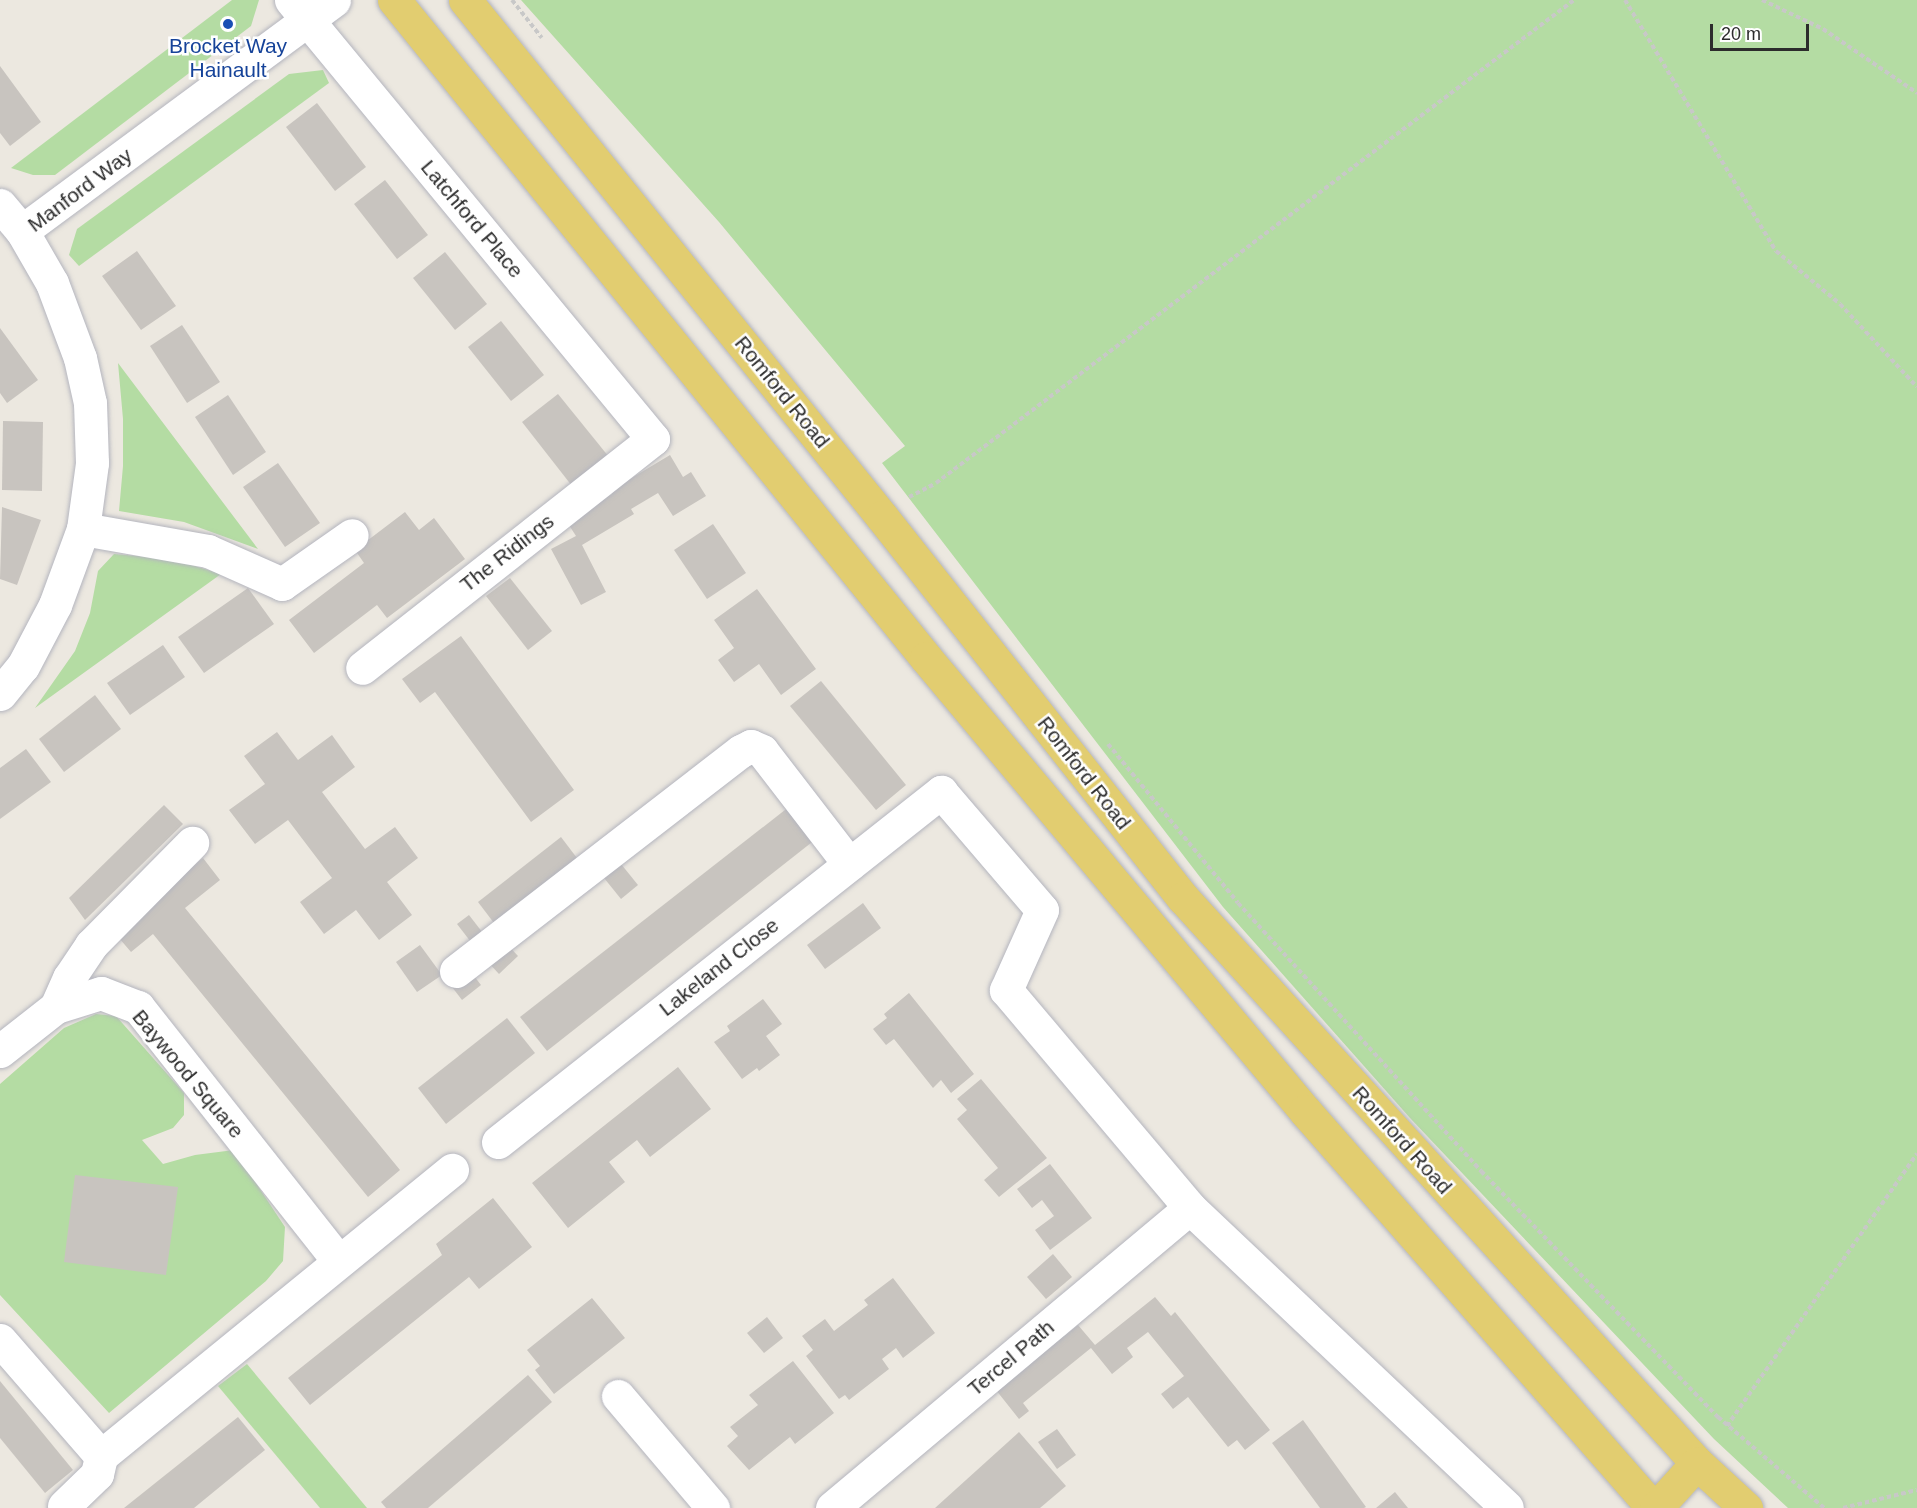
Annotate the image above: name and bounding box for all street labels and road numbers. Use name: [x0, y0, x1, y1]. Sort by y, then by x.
street label: Manford Way: [23, 143, 137, 237]
street label: Latchford Place: [415, 155, 529, 283]
street label: Romford Road: [729, 331, 835, 453]
street label: The Ridings: [455, 509, 559, 597]
street label: Romford Road: [1032, 711, 1136, 835]
street label: Lakeland Close: [654, 913, 784, 1021]
street label: Baywood Square: [127, 1005, 249, 1143]
street label: Romford Road: [1347, 1081, 1457, 1199]
street label: Tercel Path: [963, 1315, 1059, 1401]

